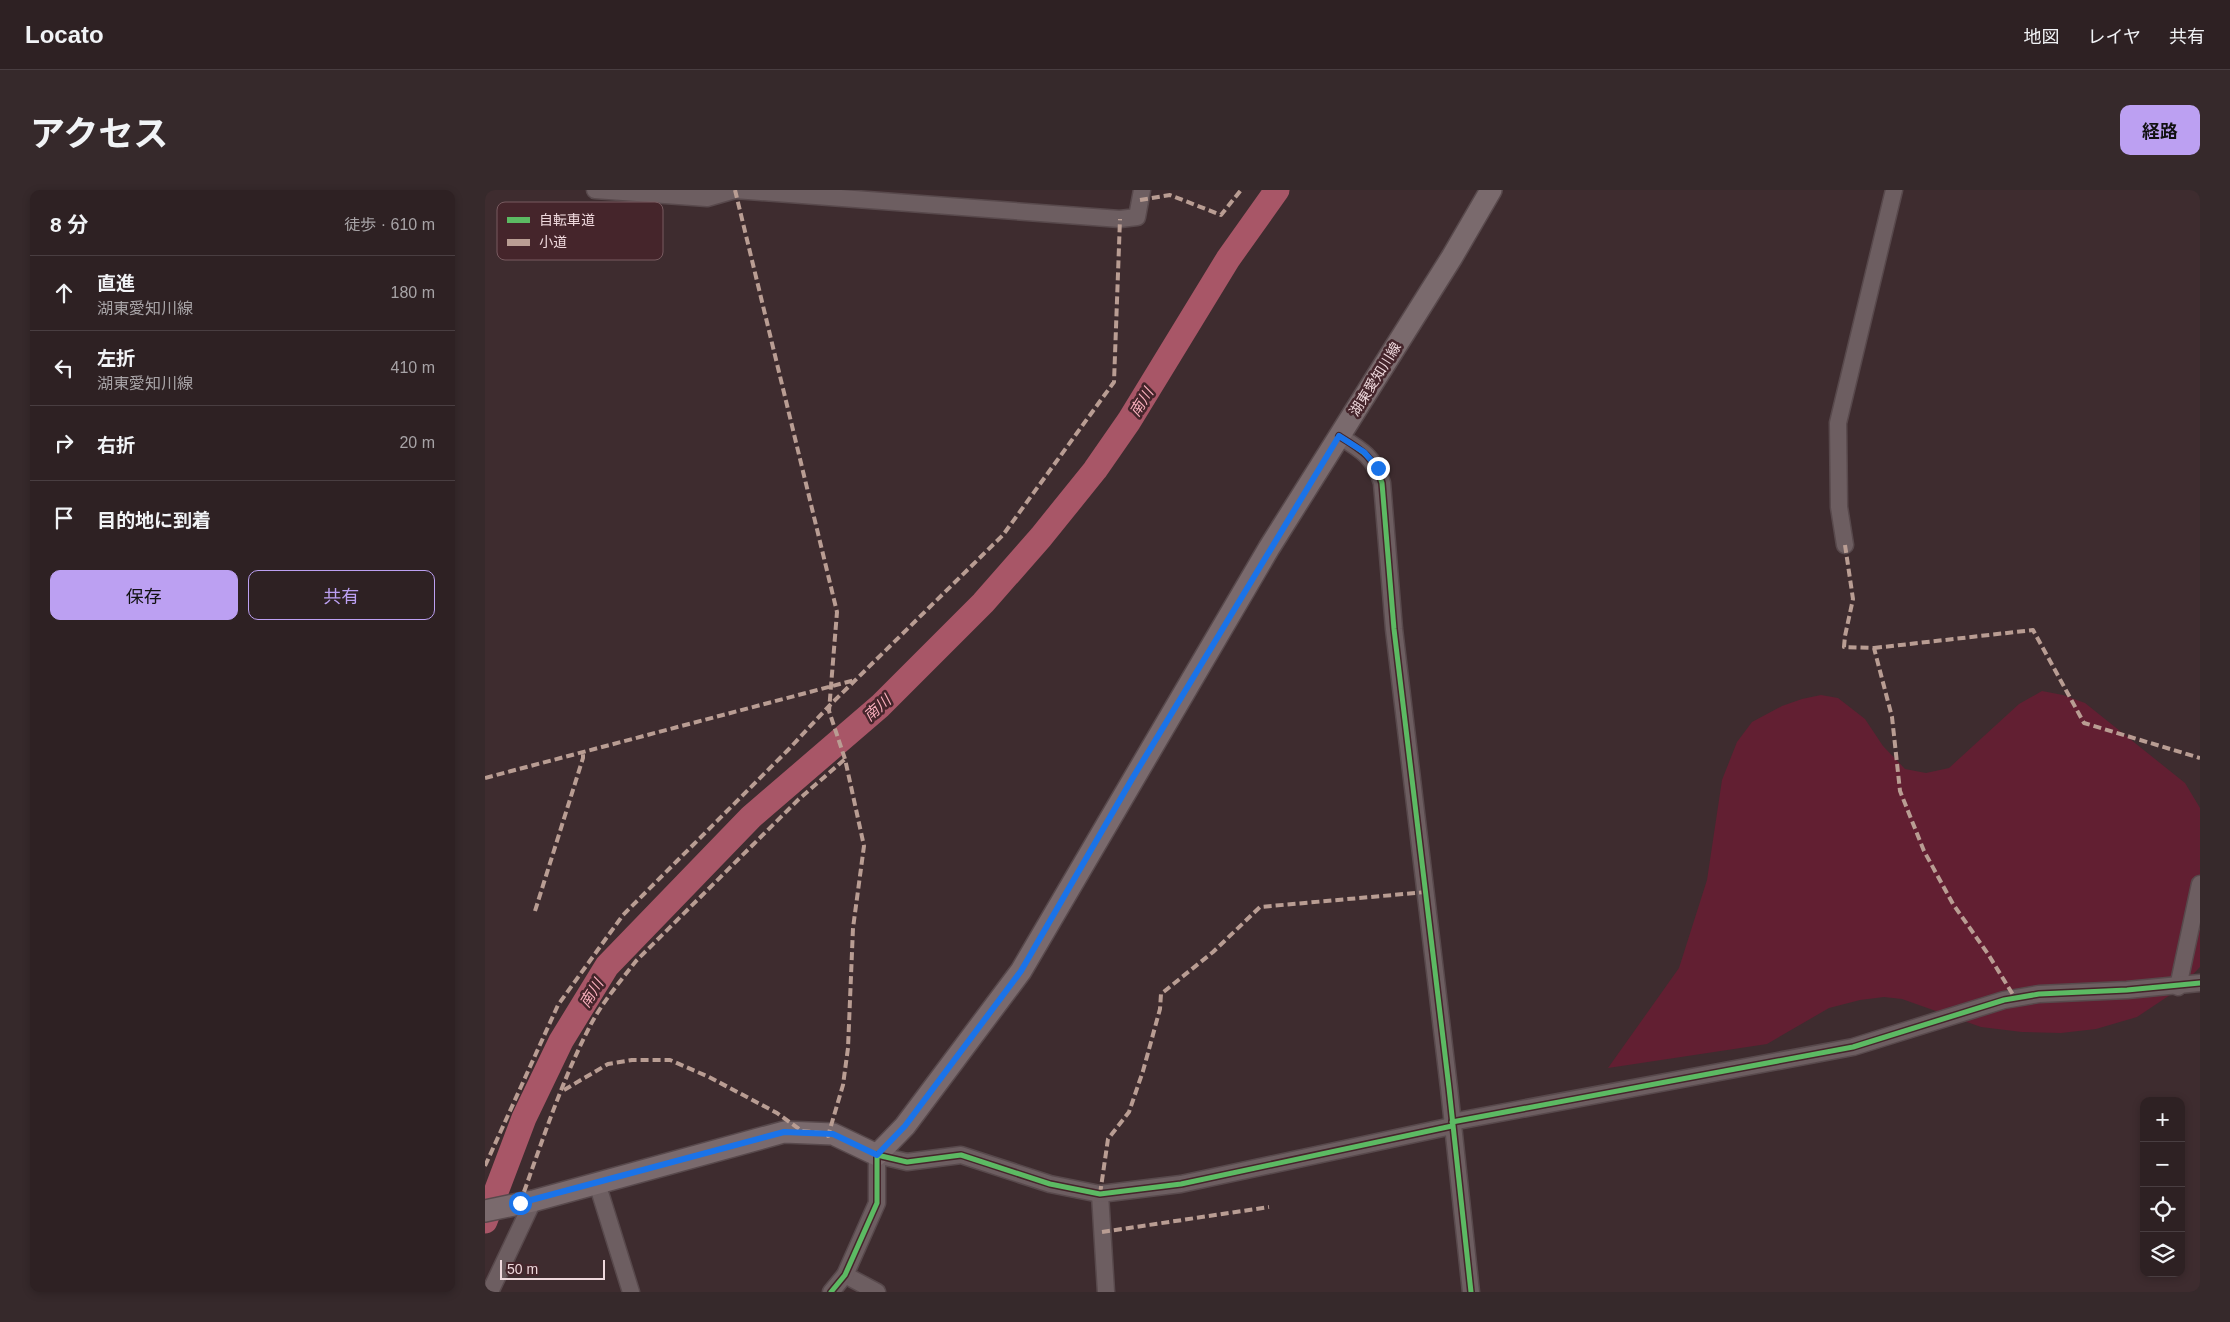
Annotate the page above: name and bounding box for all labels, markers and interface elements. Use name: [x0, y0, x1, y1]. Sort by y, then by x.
text: Locato: [25, 21, 104, 48]
text: 地図: [2024, 27, 2060, 47]
text: レイヤ: [2088, 27, 2141, 47]
text: 共有: [2169, 27, 2205, 47]
button: 経路: [2120, 105, 2200, 155]
text: アクセス: [30, 114, 168, 153]
legend: [497, 202, 663, 260]
text: 自転車道: [539, 212, 595, 228]
text: 8 分: [50, 213, 89, 236]
text: 徒歩 · 610 m: [344, 216, 435, 233]
text: 小道: [539, 234, 567, 250]
text: 直進: [97, 273, 135, 294]
icon: ahead: [50, 279, 78, 307]
text: 180 m: [391, 284, 435, 301]
text: 湖東愛知川線: [97, 300, 193, 317]
street label: 湖東愛知川線: [1346, 339, 1404, 419]
text: 左折: [97, 348, 135, 369]
icon: left: [50, 354, 78, 382]
text: 410 m: [391, 359, 435, 376]
text: 湖東愛知川線: [97, 375, 193, 392]
water label: 南川: [1126, 383, 1157, 419]
icon: right: [50, 429, 78, 457]
text: 20 m: [399, 434, 435, 451]
text: 右折: [97, 435, 135, 456]
route end: [1367, 457, 1390, 480]
icon: arrive: [50, 504, 78, 532]
text: 目的地に到着: [97, 510, 211, 531]
button: 保存: [50, 570, 238, 620]
button: 共有: [248, 570, 435, 620]
water label: 南川: [860, 690, 895, 724]
water label: 南川: [576, 974, 607, 1010]
map controls: [2140, 1097, 2185, 1277]
button: +: [2140, 1097, 2185, 1142]
button: −: [2140, 1142, 2185, 1187]
button: locate: [2140, 1187, 2185, 1232]
route start: [509, 1192, 532, 1215]
button: layers: [2140, 1232, 2185, 1277]
scale bar: [500, 1257, 605, 1280]
text: 50 m: [507, 1261, 538, 1277]

